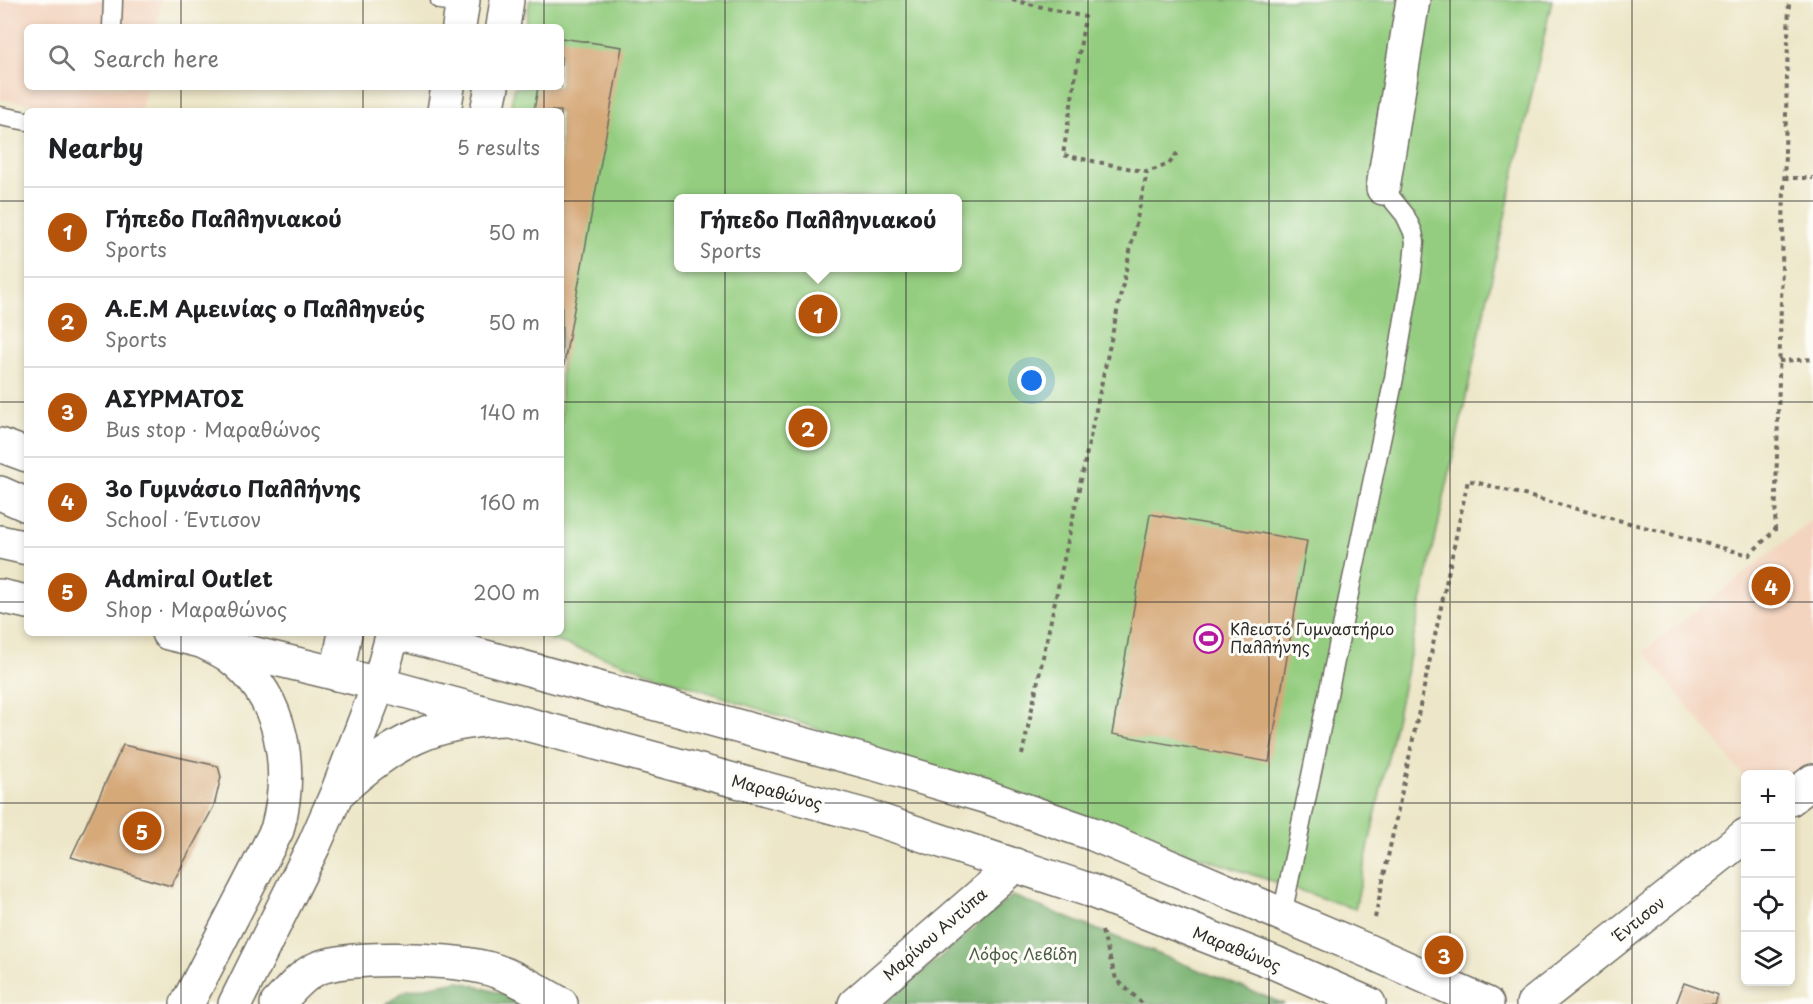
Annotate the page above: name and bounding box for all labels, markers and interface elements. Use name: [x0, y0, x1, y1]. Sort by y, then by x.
search box: [24, 24, 564, 90]
icon: search: [45, 41, 78, 74]
text: Search here: [93, 41, 219, 74]
text: Nearby: [48, 128, 143, 167]
text: 5 results: [457, 132, 540, 162]
popup: [674, 194, 962, 272]
text: Γήπεδο Παλληνιακού: [105, 201, 342, 234]
text: Γήπεδο Παλληνιακού: [700, 202, 936, 235]
text: 1: [63, 217, 72, 247]
text: 50 m: [488, 217, 540, 247]
text: Sports: [105, 234, 167, 264]
text: Sports: [700, 235, 761, 265]
text: Α.Ε.Μ Αμεινίας ο Παλληνεύς: [105, 291, 425, 324]
pin: 1: [798, 292, 838, 336]
text: 2: [60, 307, 75, 337]
text: 50 m: [488, 307, 540, 337]
text: Sports: [105, 324, 167, 354]
your location: [1017, 366, 1046, 395]
text: ΑΣΥΡΜΑΤΟΣ: [105, 381, 244, 414]
text: 3: [61, 397, 74, 427]
text: 140 m: [480, 397, 540, 427]
pin: 2: [788, 406, 828, 450]
text: Bus stop · Μαραθώνος: [105, 414, 321, 444]
text: 3ο Γυμνάσιο Παλλήνης: [105, 471, 361, 504]
text: 4: [61, 487, 74, 517]
text: 160 m: [480, 487, 540, 517]
text: School · Έντισον: [105, 504, 261, 534]
text: Admiral Outlet: [105, 561, 273, 594]
pin: 4: [1752, 564, 1790, 608]
text: 5: [61, 577, 74, 607]
text: 200 m: [473, 577, 540, 607]
text: Shop · Μαραθώνος: [105, 594, 287, 624]
place label: Κλειστό Γυμναστήριο Παλλήνης: [1230, 616, 1394, 658]
sports icon: Κλειστό Γυμναστήριο Παλλήνης: [1193, 622, 1225, 654]
street label: Μαραθώνος: [729, 767, 825, 815]
map controls: [1741, 770, 1795, 986]
button: +: [1741, 770, 1795, 824]
pin: 5: [122, 808, 162, 854]
button: −: [1741, 824, 1795, 878]
button: locate: [1741, 878, 1795, 932]
street label: Μαρίνου Αντύπα: [877, 881, 992, 985]
street label: Έντισον: [1606, 890, 1669, 948]
street label: Μαραθώνος: [1190, 919, 1285, 977]
pin: 3: [1424, 932, 1464, 978]
button: layers: [1741, 932, 1795, 986]
park label: Λόφος Λεβίδη: [969, 941, 1077, 965]

